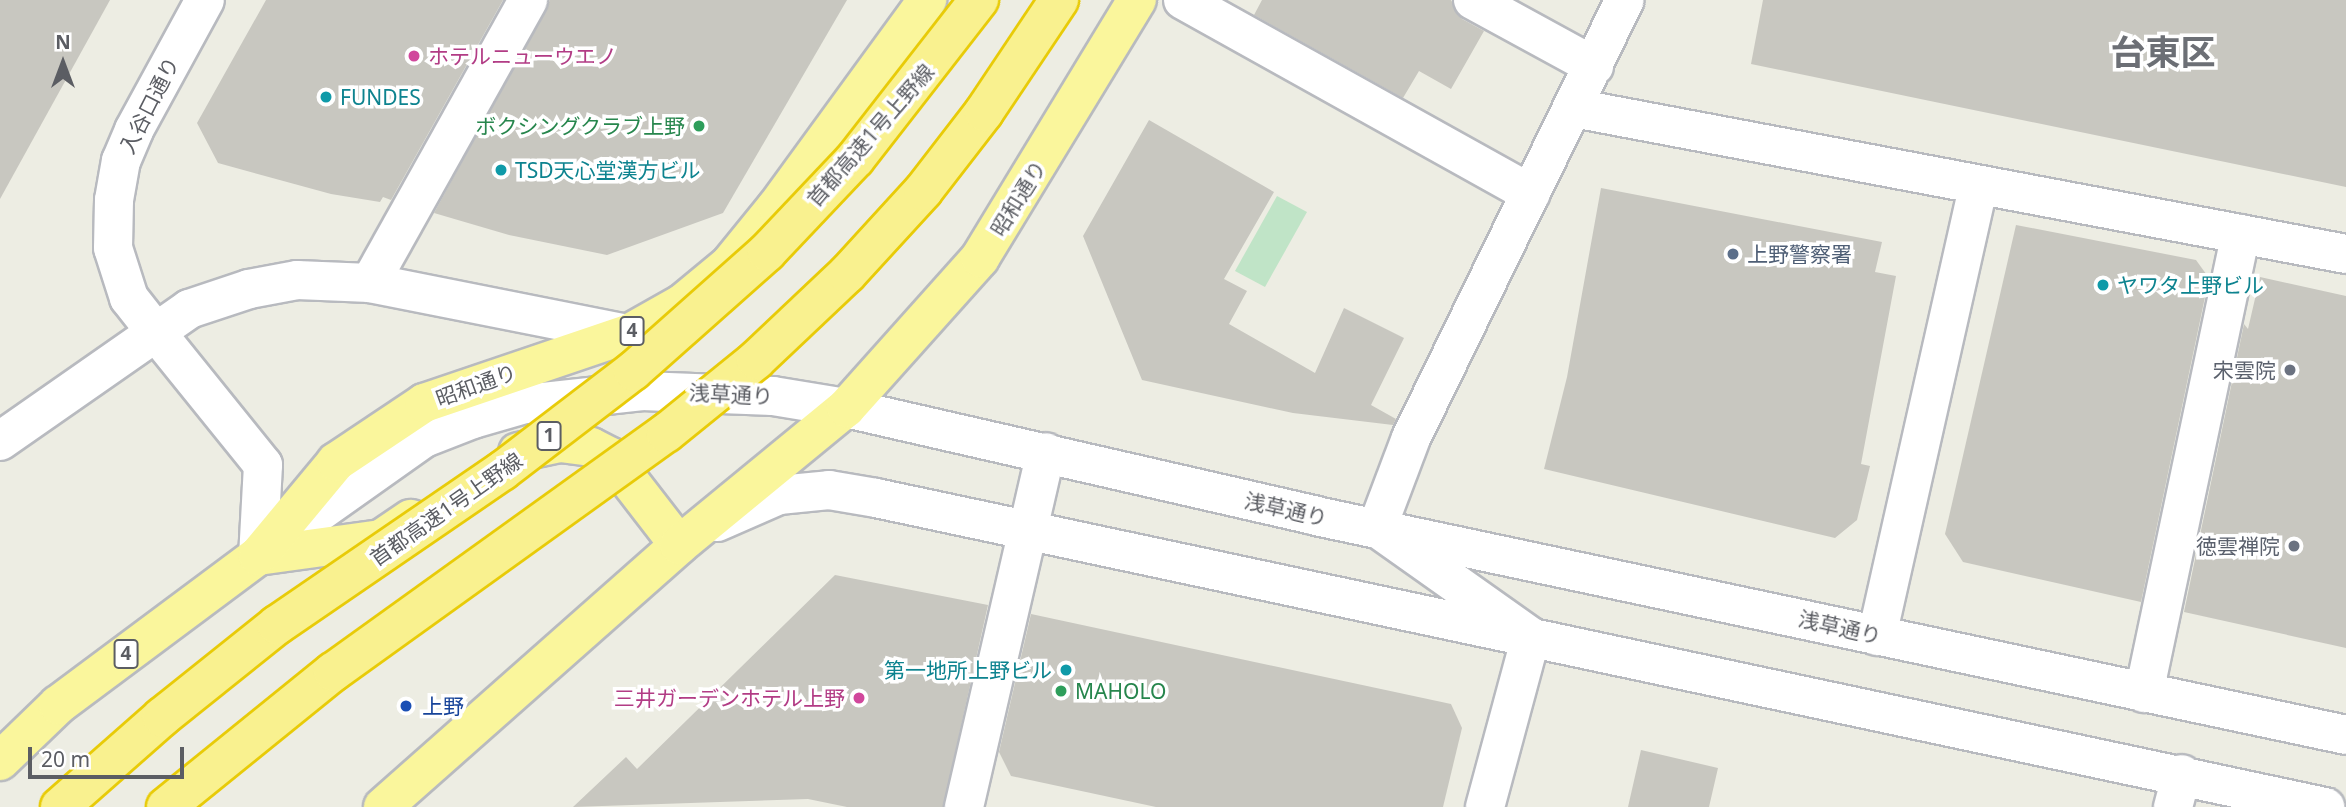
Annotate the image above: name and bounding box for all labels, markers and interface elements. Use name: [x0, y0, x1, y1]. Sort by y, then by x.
north arrow: [28, 28, 98, 98]
text: N: [55, 29, 71, 55]
district label: 台東区: [2111, 31, 2215, 73]
place label: ホテルニューウエノ: [428, 43, 617, 69]
marker: ホテルニューウエノ: [406, 48, 422, 64]
street label: 入谷口通り: [114, 53, 184, 157]
street label: 首都高速1号上野線: [801, 59, 939, 211]
place label: FUNDES: [340, 84, 421, 110]
marker: FUNDES: [318, 89, 334, 105]
place label: ボクシングクラブ上野: [475, 113, 685, 139]
marker: ボクシングクラブ上野: [691, 118, 707, 134]
street label: 昭和通り: [985, 156, 1051, 240]
place label: TSD天心堂漢方ビル: [515, 157, 701, 183]
marker: TSD天心堂漢方ビル: [493, 162, 509, 178]
place label: 上野警察署: [1747, 241, 1852, 267]
marker: 上野警察署: [1725, 246, 1741, 262]
place label: ヤワタ上野ビル: [2117, 272, 2264, 298]
marker: ヤワタ上野ビル: [2095, 277, 2111, 293]
road number: 4: [618, 316, 646, 346]
place label: 宋雲院: [2213, 357, 2276, 383]
street label: 昭和通り: [432, 359, 520, 411]
marker: 宋雲院: [2282, 362, 2298, 378]
street label: 浅草通り: [688, 379, 774, 409]
road number: 1: [535, 420, 563, 452]
street label: 首都高速1号上野線: [365, 447, 527, 571]
street label: 浅草通り: [1242, 487, 1330, 531]
place label: 徳雲禅院: [2196, 533, 2280, 559]
marker: 徳雲禅院: [2286, 538, 2302, 554]
street label: 浅草通り: [1796, 605, 1884, 649]
road number: 4: [112, 638, 140, 670]
place label: 第一地所上野ビル: [884, 657, 1052, 683]
marker: 第一地所上野ビル: [1058, 662, 1074, 678]
place label: MAHOLO: [1075, 678, 1166, 704]
marker: MAHOLO: [1053, 683, 1069, 699]
place label: 三井ガーデンホテル上野: [614, 685, 845, 711]
marker: 三井ガーデンホテル上野: [851, 690, 867, 706]
place label: 上野: [422, 693, 464, 719]
marker: 上野: [396, 696, 416, 716]
scale bar: [32, 734, 187, 778]
text: 20 m: [41, 745, 90, 773]

